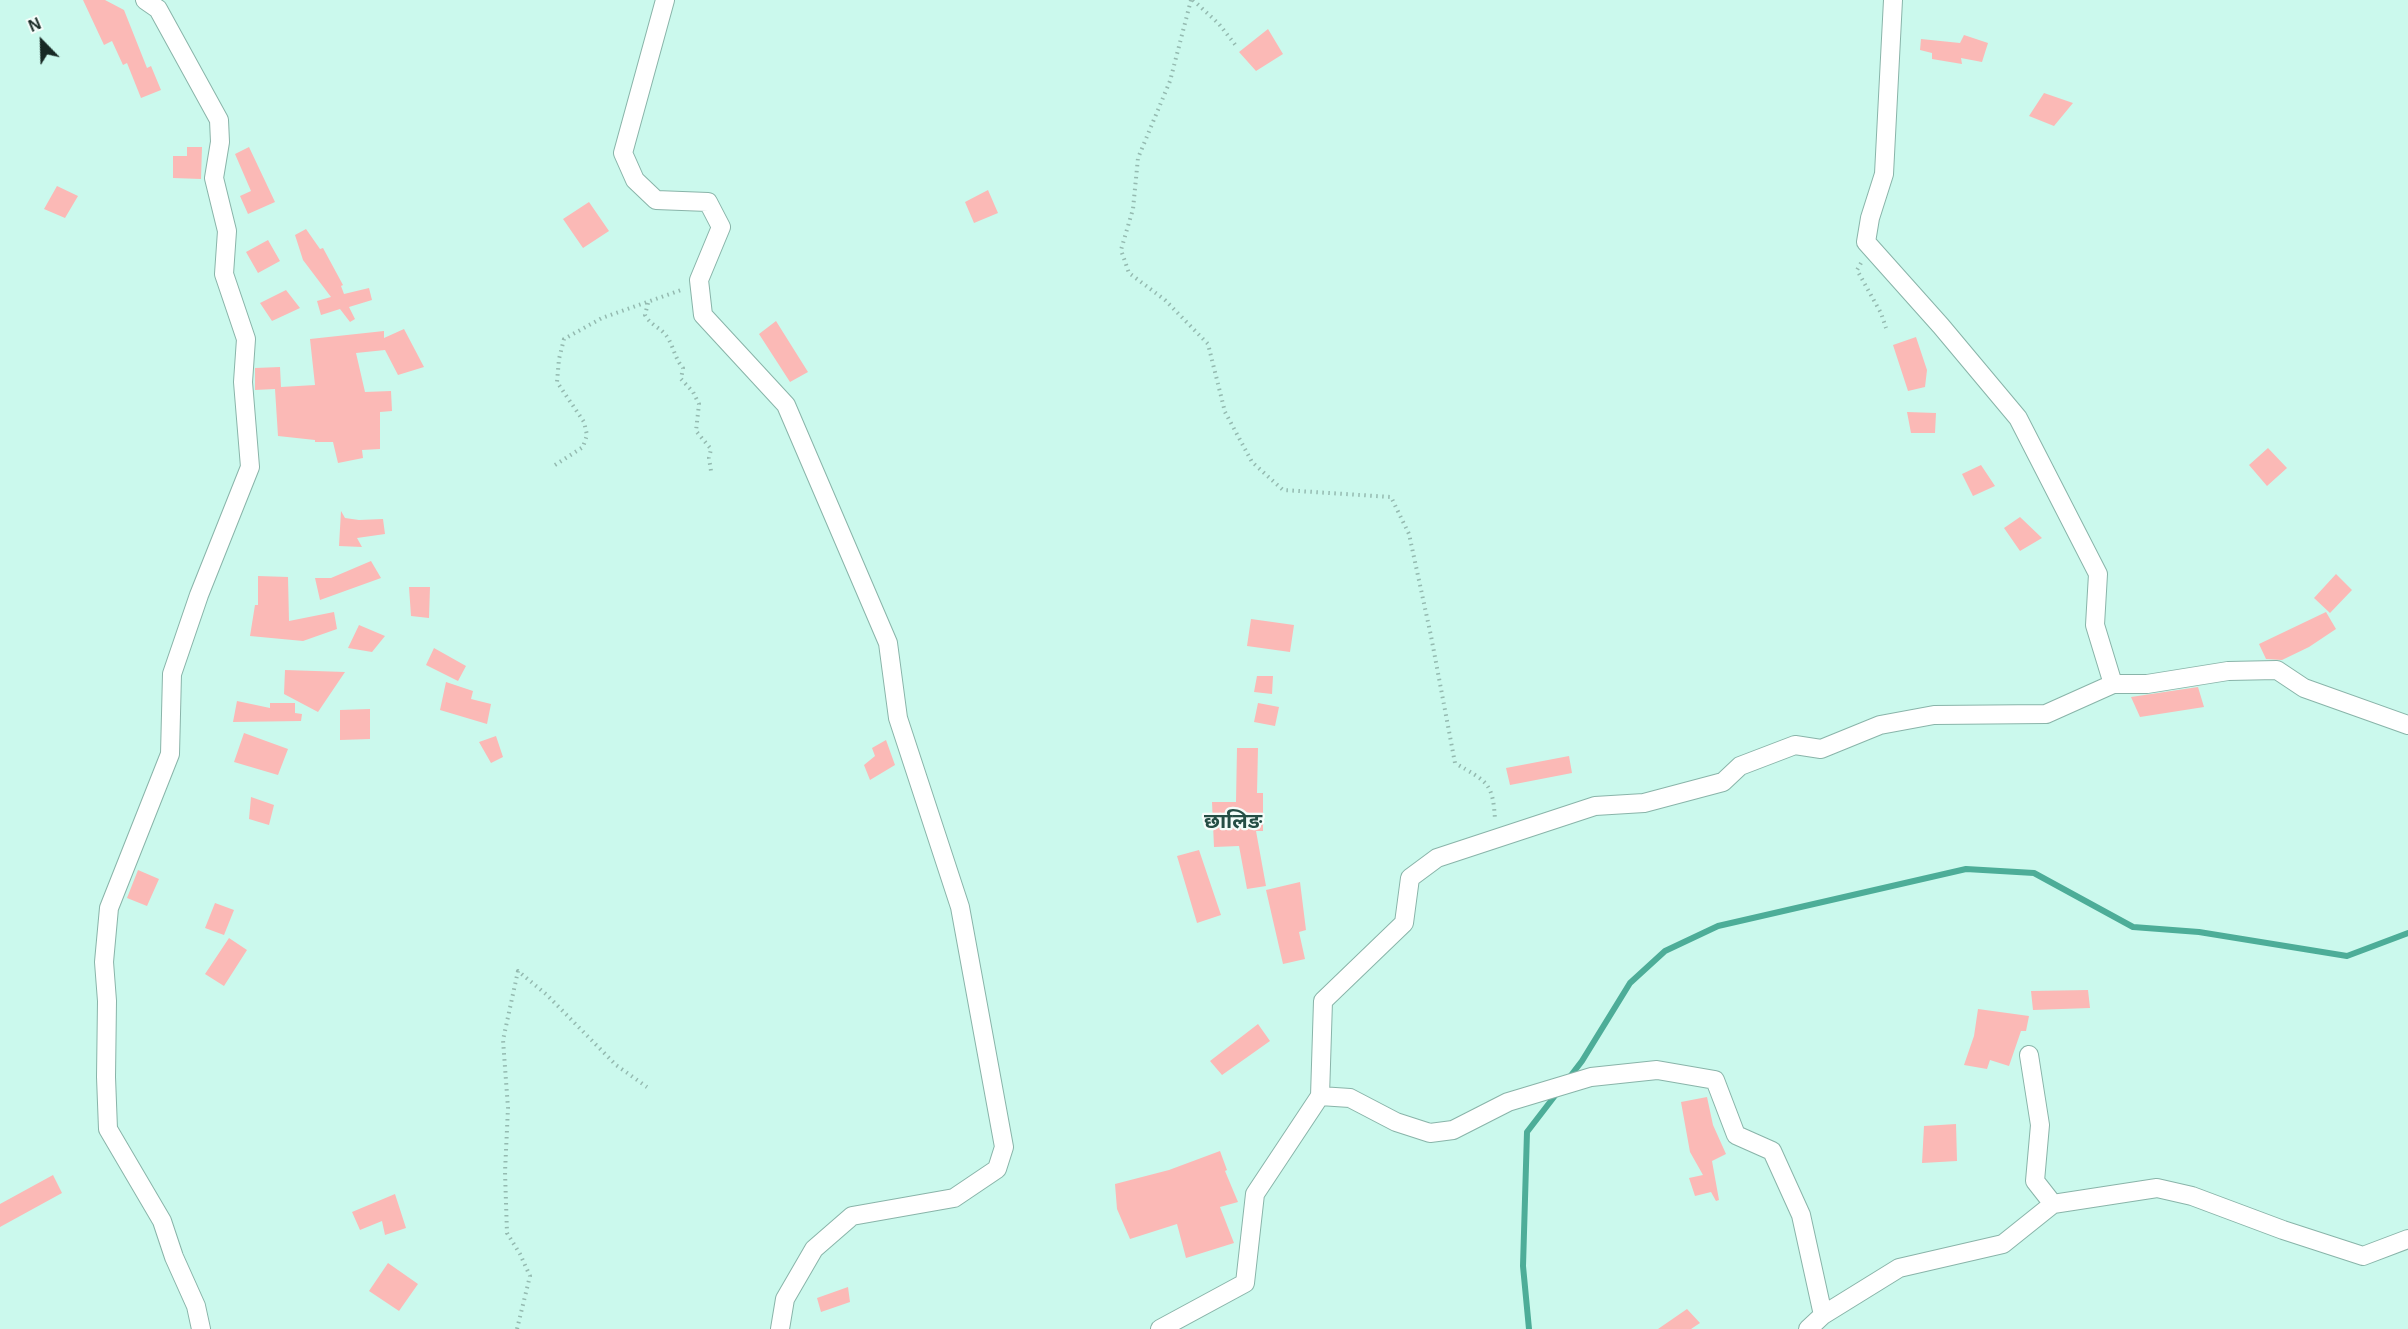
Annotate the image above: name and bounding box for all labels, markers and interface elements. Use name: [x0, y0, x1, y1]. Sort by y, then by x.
north arrow: [12, 12, 72, 72]
text: N: [26, 15, 43, 35]
district label: छालिङ: [1204, 809, 1262, 835]

